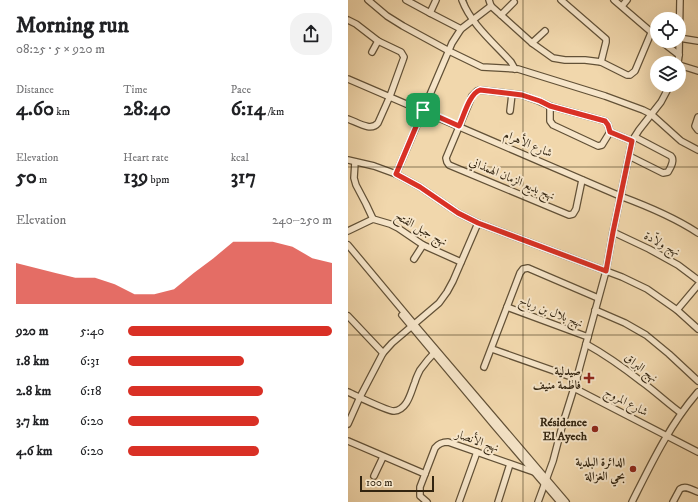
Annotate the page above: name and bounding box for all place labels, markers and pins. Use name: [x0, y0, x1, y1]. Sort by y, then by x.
pin: [406, 93, 440, 127]
place label: صيدلية فاطمة منيف: [533, 364, 581, 393]
marker: صيدلية فاطمة منيف: [584, 373, 594, 383]
place label: Résidence El Ayech: [540, 415, 588, 444]
marker: Résidence El Ayech: [590, 424, 600, 434]
place label: الدائرة البلدية بحي الغزالة: [576, 455, 625, 487]
marker: الدائرة البلدية بحي الغزالة: [628, 464, 638, 474]

